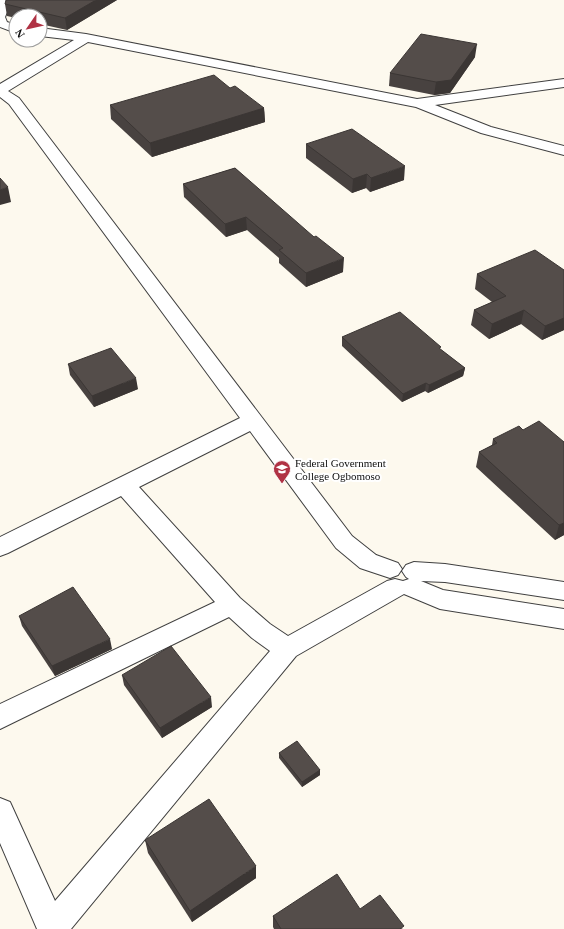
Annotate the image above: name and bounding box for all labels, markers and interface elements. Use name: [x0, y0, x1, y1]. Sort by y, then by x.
north arrow: [8, 8, 48, 48]
text: N: [12, 27, 27, 40]
place label: Federal Government College Ogbomoso: [295, 457, 386, 482]
school or university icon: Federal Government College Ogbomoso: [272, 459, 292, 484]

